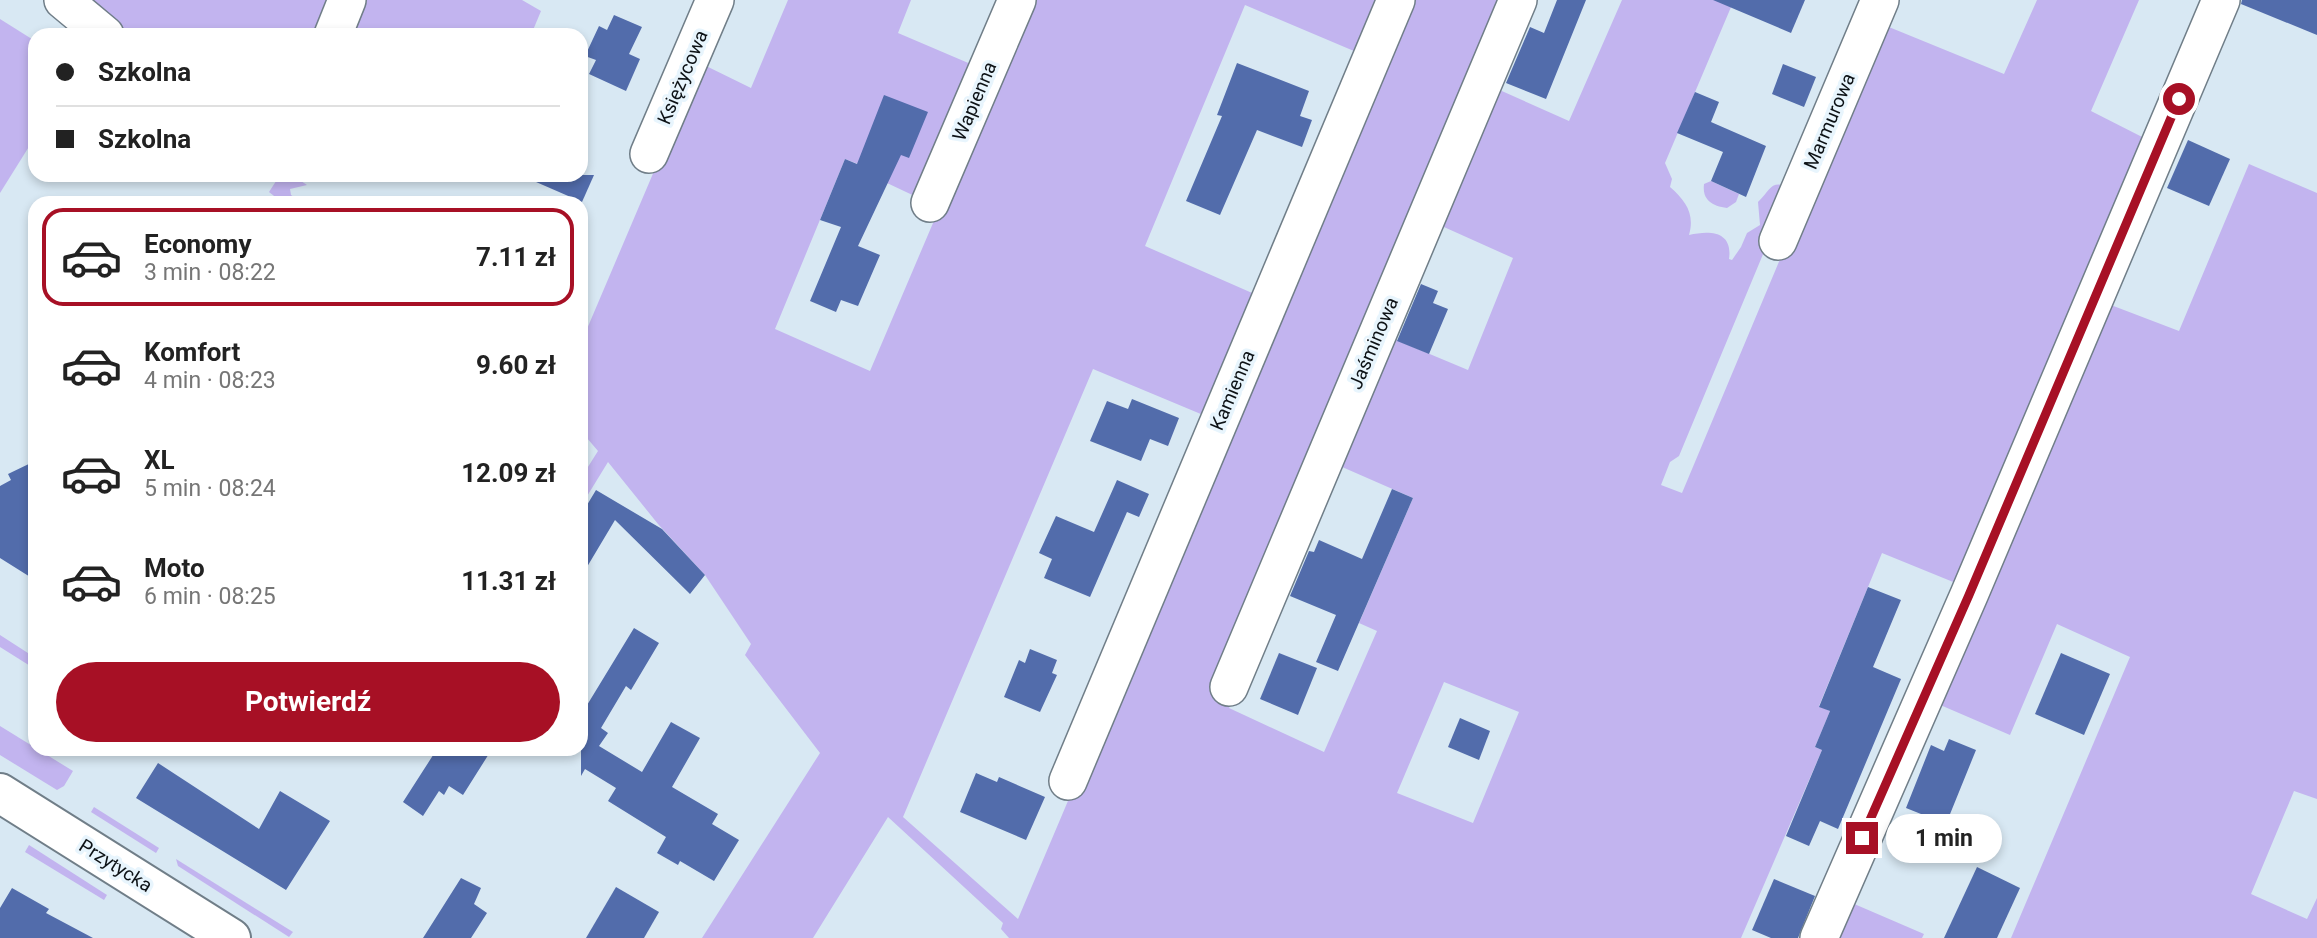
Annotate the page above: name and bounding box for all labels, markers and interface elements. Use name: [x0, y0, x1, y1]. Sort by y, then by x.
street label: Księżycowa: [652, 27, 713, 128]
text: Szkolna: [98, 57, 191, 87]
street label: Wapienna: [948, 58, 1001, 144]
street label: Marmurowa: [1799, 70, 1860, 173]
route start: [2163, 83, 2195, 115]
text: Szkolna: [98, 124, 191, 154]
icon: car: [60, 226, 123, 289]
text: Economy: [144, 229, 251, 259]
text: 7.11 zł: [476, 242, 556, 272]
text: 3 min · 08:22: [144, 259, 276, 286]
street label: Jaśminowa: [1344, 294, 1403, 393]
icon: car: [60, 334, 123, 397]
text: Komfort: [144, 337, 240, 367]
street label: Kamienna: [1205, 347, 1260, 434]
text: 9.60 zł: [476, 350, 556, 380]
text: 4 min · 08:23: [144, 367, 276, 394]
icon: car: [60, 442, 123, 505]
text: XL: [144, 445, 175, 475]
text: 12.09 zł: [461, 458, 556, 488]
text: 5 min · 08:24: [144, 475, 276, 502]
icon: car: [60, 550, 123, 613]
text: Moto: [144, 553, 205, 583]
text: 11.31 zł: [461, 566, 556, 596]
text: 6 min · 08:25: [144, 583, 276, 610]
button: Potwierdź: [56, 662, 560, 742]
callout: 1 min: [1886, 814, 2002, 862]
route end: [1846, 822, 1878, 854]
text: 1 min: [1915, 825, 1973, 852]
street label: Przytycka: [75, 834, 157, 897]

